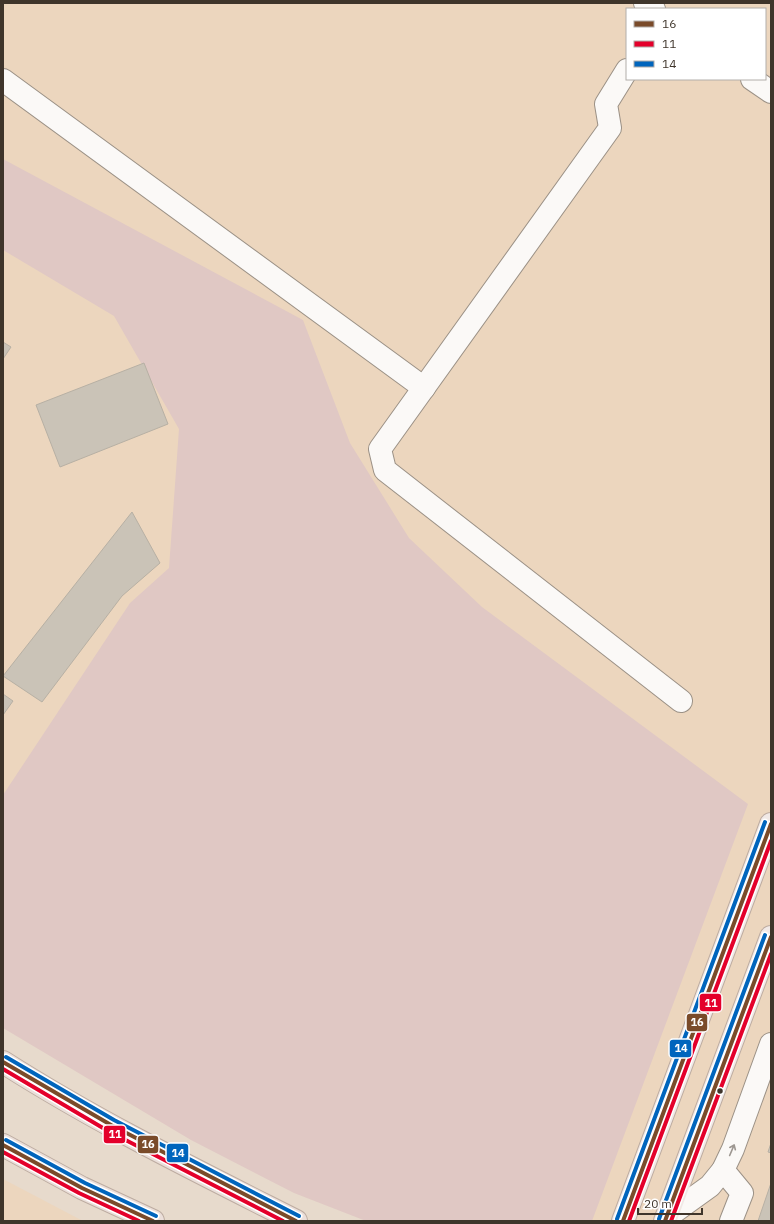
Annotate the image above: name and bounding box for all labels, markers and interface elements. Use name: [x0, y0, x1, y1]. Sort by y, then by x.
legend: [626, 8, 766, 80]
text: 16: [662, 16, 676, 31]
text: 11: [662, 36, 676, 51]
text: 14: [662, 56, 676, 71]
line badge: 11: [699, 993, 722, 1012]
text: 11: [704, 996, 718, 1010]
line badge: 16: [686, 1013, 708, 1032]
text: 16: [690, 1015, 704, 1029]
line badge: 14: [669, 1039, 692, 1058]
text: 14: [674, 1041, 688, 1055]
unlabelled marker: [715, 1086, 725, 1096]
line badge: 11: [103, 1125, 126, 1144]
text: 11: [108, 1127, 122, 1141]
line badge: 16: [137, 1135, 159, 1154]
text: 16: [141, 1137, 155, 1151]
line badge: 14: [166, 1143, 189, 1163]
one-way arrow: [729, 1145, 736, 1157]
text: 14: [171, 1146, 185, 1160]
scale bar: [638, 1190, 702, 1216]
text: 20 m: [644, 1196, 672, 1211]

